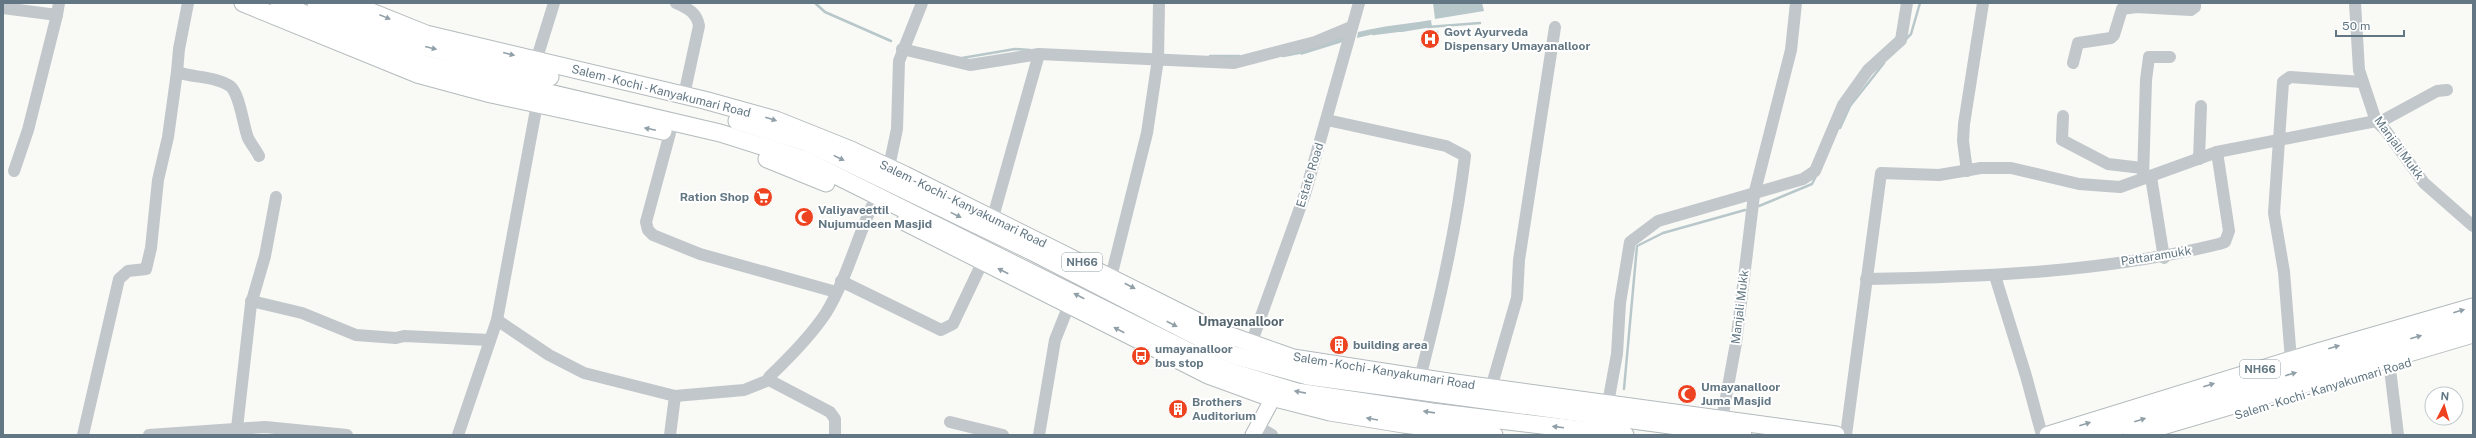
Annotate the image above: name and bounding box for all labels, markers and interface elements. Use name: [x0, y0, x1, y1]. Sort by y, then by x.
scale bar: [2336, 12, 2404, 38]
one-way arrow: [379, 15, 391, 21]
text: 50 m: [2342, 19, 2370, 33]
place label: Govt Ayurveda Dispensary Umayanalloor: [1444, 25, 1590, 53]
hospital icon: Govt Ayurveda Dispensary Umayanalloor: [1419, 28, 1441, 50]
one-way arrow: [424, 45, 437, 51]
one-way arrow: [503, 52, 515, 58]
street label: Salem - Kochi - Kanyakumari Road: [570, 62, 752, 120]
street label: Manjali Mukk: [2371, 114, 2427, 182]
one-way arrow: [766, 116, 778, 122]
one-way arrow: [644, 125, 656, 131]
street label: Estate Road: [1294, 141, 1326, 209]
one-way arrow: [833, 155, 845, 161]
street label: Salem - Kochi - Kanyakumari Road: [877, 157, 1049, 251]
supermarket icon: Ration Shop: [752, 186, 774, 208]
place label: Ration Shop: [680, 190, 749, 204]
place label: Valiyaveettil Nujumudeen Masjid: [818, 203, 932, 231]
mosque icon: Valiyaveettil Nujumudeen Masjid: [793, 206, 815, 228]
one-way arrow: [950, 212, 962, 218]
street label: Pattaramukk: [2120, 243, 2193, 268]
road number: NH66: [1062, 253, 1102, 271]
one-way arrow: [997, 268, 1008, 274]
street label: Manjali Mukk: [1729, 269, 1752, 345]
one-way arrow: [1124, 283, 1136, 289]
one-way arrow: [1073, 293, 1085, 299]
one-way arrow: [2453, 308, 2465, 314]
district label: Umayanalloor: [1198, 314, 1285, 329]
one-way arrow: [1166, 320, 1178, 327]
one-way arrow: [1113, 327, 1124, 333]
building icon: building area: [1328, 334, 1350, 356]
one-way arrow: [2410, 334, 2422, 340]
place label: building area: [1353, 338, 1428, 352]
place label: umayanalloor bus stop: [1155, 342, 1233, 370]
one-way arrow: [2328, 344, 2340, 350]
bus stop icon: umayanalloor bus stop: [1130, 345, 1152, 367]
street label: Salem - Kochi - Kanyakumari Road: [1292, 350, 1476, 392]
street label: Salem - Kochi - Kanyakumari Road: [2233, 355, 2413, 423]
road number: NH66: [2240, 360, 2280, 378]
one-way arrow: [2286, 371, 2298, 377]
place label: Umayanalloor Juma Masjid: [1701, 380, 1780, 408]
one-way arrow: [2204, 382, 2216, 388]
mosque icon: Umayanalloor Juma Masjid: [1676, 383, 1698, 405]
north arrow: [2424, 386, 2464, 426]
one-way arrow: [1294, 389, 1307, 395]
text: N: [2440, 390, 2450, 402]
place label: Brothers Auditorium: [1192, 395, 1256, 423]
building icon: Brothers Auditorium: [1167, 398, 1189, 420]
one-way arrow: [1423, 409, 1435, 415]
one-way arrow: [1366, 416, 1378, 422]
one-way arrow: [2134, 417, 2146, 423]
one-way arrow: [2080, 421, 2092, 427]
one-way arrow: [1552, 424, 1564, 430]

